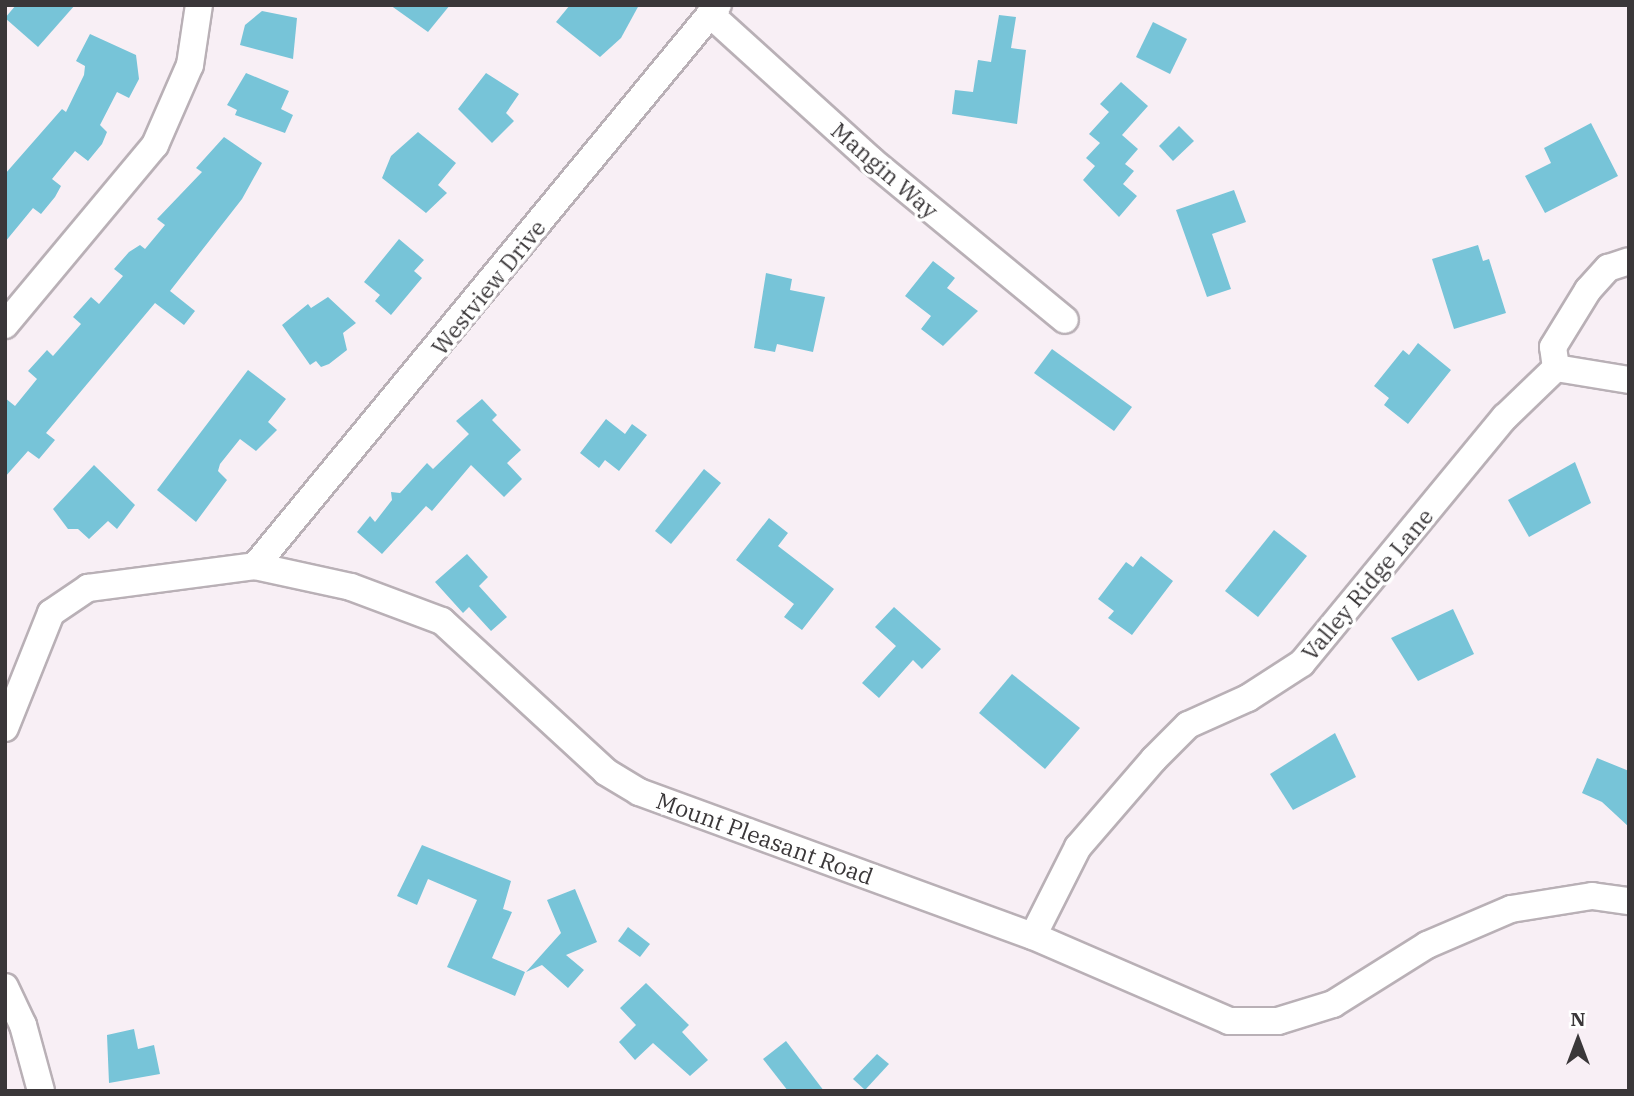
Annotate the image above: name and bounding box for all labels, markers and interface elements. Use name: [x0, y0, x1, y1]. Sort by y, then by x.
street label: Mangin Way: [826, 116, 944, 224]
street label: Westview Drive: [425, 214, 551, 360]
street label: Valley Ridge Lane: [1295, 502, 1439, 666]
street label: Mount Pleasant Road: [653, 786, 877, 890]
north arrow: [1543, 1005, 1613, 1075]
text: N: [1570, 1007, 1586, 1031]

